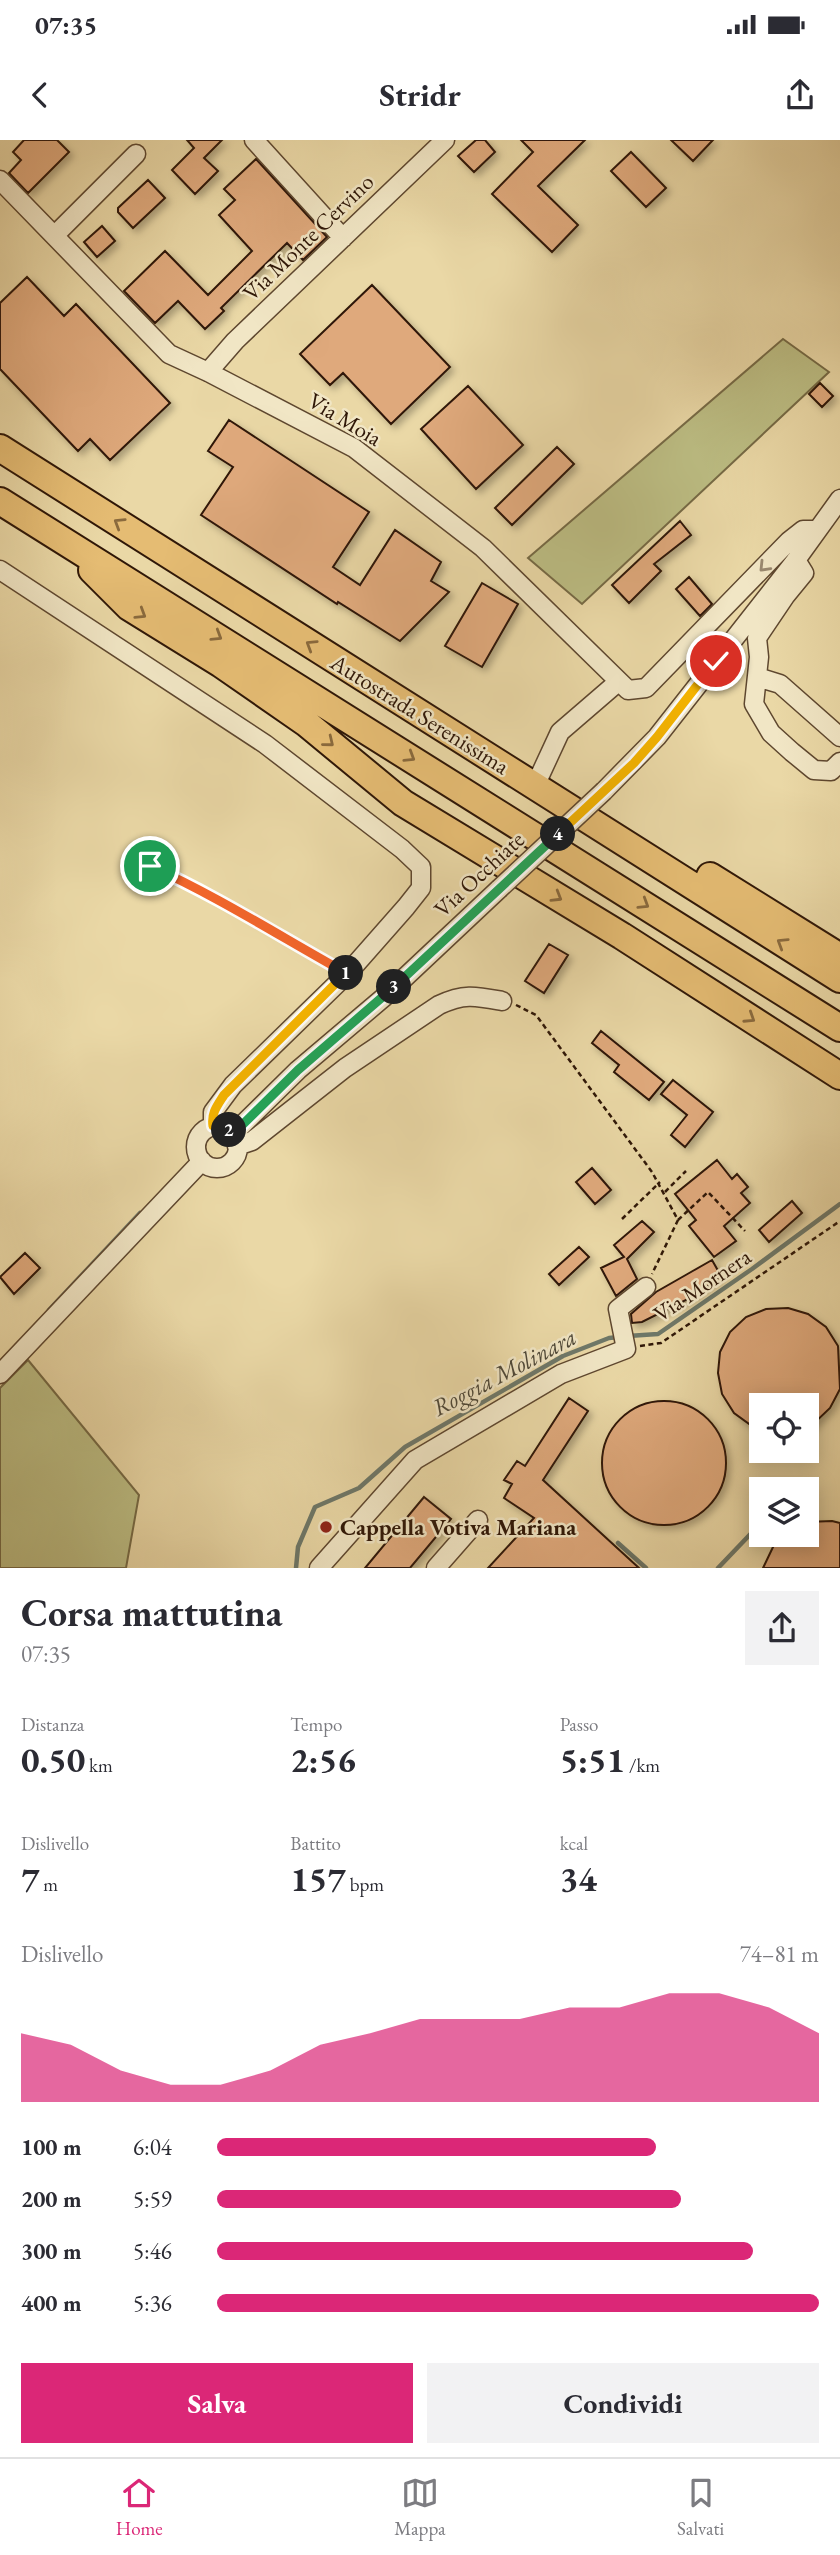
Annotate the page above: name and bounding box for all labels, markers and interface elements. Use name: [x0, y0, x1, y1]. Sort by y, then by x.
text: 07:35: [35, 8, 97, 42]
text: Stridr: [379, 74, 461, 116]
icon: back: [21, 76, 59, 114]
icon: share: [781, 76, 819, 114]
street label: Via Monte Cervino: [236, 167, 380, 307]
street label: Via Moia: [303, 385, 388, 453]
one-way arrow: [114, 519, 127, 532]
one-way arrow: [759, 559, 772, 572]
one-way arrow: [133, 606, 146, 619]
one-way arrow: [209, 628, 222, 641]
pin: [686, 631, 746, 691]
one-way arrow: [306, 640, 319, 653]
icon: check: [697, 642, 735, 680]
street label: Autostrada Serenissima: [324, 646, 516, 782]
one-way arrow: [321, 734, 334, 746]
one-way arrow: [402, 749, 415, 762]
pin: 4: [540, 816, 576, 852]
text: 4: [552, 821, 563, 846]
street label: Via Occhiate: [427, 824, 531, 924]
pin: [120, 836, 180, 896]
icon: arrive: [131, 847, 169, 885]
one-way arrow: [550, 888, 563, 901]
one-way arrow: [636, 896, 649, 909]
one-way arrow: [777, 939, 790, 951]
pin: 1: [328, 956, 364, 990]
text: 1: [340, 960, 351, 985]
pin: 3: [376, 970, 412, 1004]
text: 3: [388, 974, 399, 999]
one-way arrow: [742, 1010, 755, 1023]
pin: 2: [212, 1112, 246, 1147]
text: 2: [223, 1117, 234, 1142]
street label: Via Mornera: [647, 1241, 757, 1329]
water label: Roggia Molinara: [427, 1321, 581, 1423]
map controls: [749, 1393, 819, 1547]
button: locate: [749, 1393, 819, 1463]
button: layers: [749, 1477, 819, 1547]
place label: Cappella Votiva Mariana: [340, 1512, 577, 1542]
marker: Cappella Votiva Mariana: [318, 1519, 334, 1535]
text: Corsa mattutina: [21, 1588, 282, 1637]
button: share: [745, 1591, 819, 1665]
text: 07:35: [21, 1639, 71, 1669]
text: Distanza: [21, 1712, 84, 1737]
text: Tempo: [290, 1712, 343, 1737]
text: Passo: [560, 1712, 598, 1737]
text: 0.50: [21, 1737, 85, 1782]
text: 2:56: [290, 1737, 356, 1782]
text: 5:51: [560, 1737, 625, 1782]
text: km: [85, 1753, 113, 1778]
text: /km: [625, 1753, 660, 1778]
text: Dislivello: [21, 1831, 89, 1856]
text: Battito: [290, 1831, 341, 1856]
text: kcal: [560, 1831, 588, 1856]
text: 7: [21, 1856, 40, 1901]
text: 157: [290, 1856, 346, 1901]
text: 34: [560, 1856, 597, 1901]
text: m: [40, 1872, 58, 1897]
text: bpm: [346, 1872, 384, 1897]
text: Dislivello: [21, 1939, 103, 1969]
text: 74–81 m: [740, 1939, 819, 1969]
text: 100 m: [21, 2132, 82, 2162]
text: 6:04: [133, 2132, 172, 2162]
text: 200 m: [21, 2184, 82, 2214]
text: 5:59: [133, 2184, 172, 2214]
text: 300 m: [21, 2236, 82, 2266]
text: 5:46: [133, 2236, 172, 2266]
text: 400 m: [21, 2288, 82, 2318]
text: 5:36: [133, 2288, 172, 2318]
button: Salva: [21, 2363, 413, 2443]
button: Condividi: [427, 2363, 819, 2443]
tab: Home: [116, 2474, 163, 2541]
tab: Mappa: [394, 2474, 446, 2541]
tab: Salvati: [677, 2474, 724, 2541]

